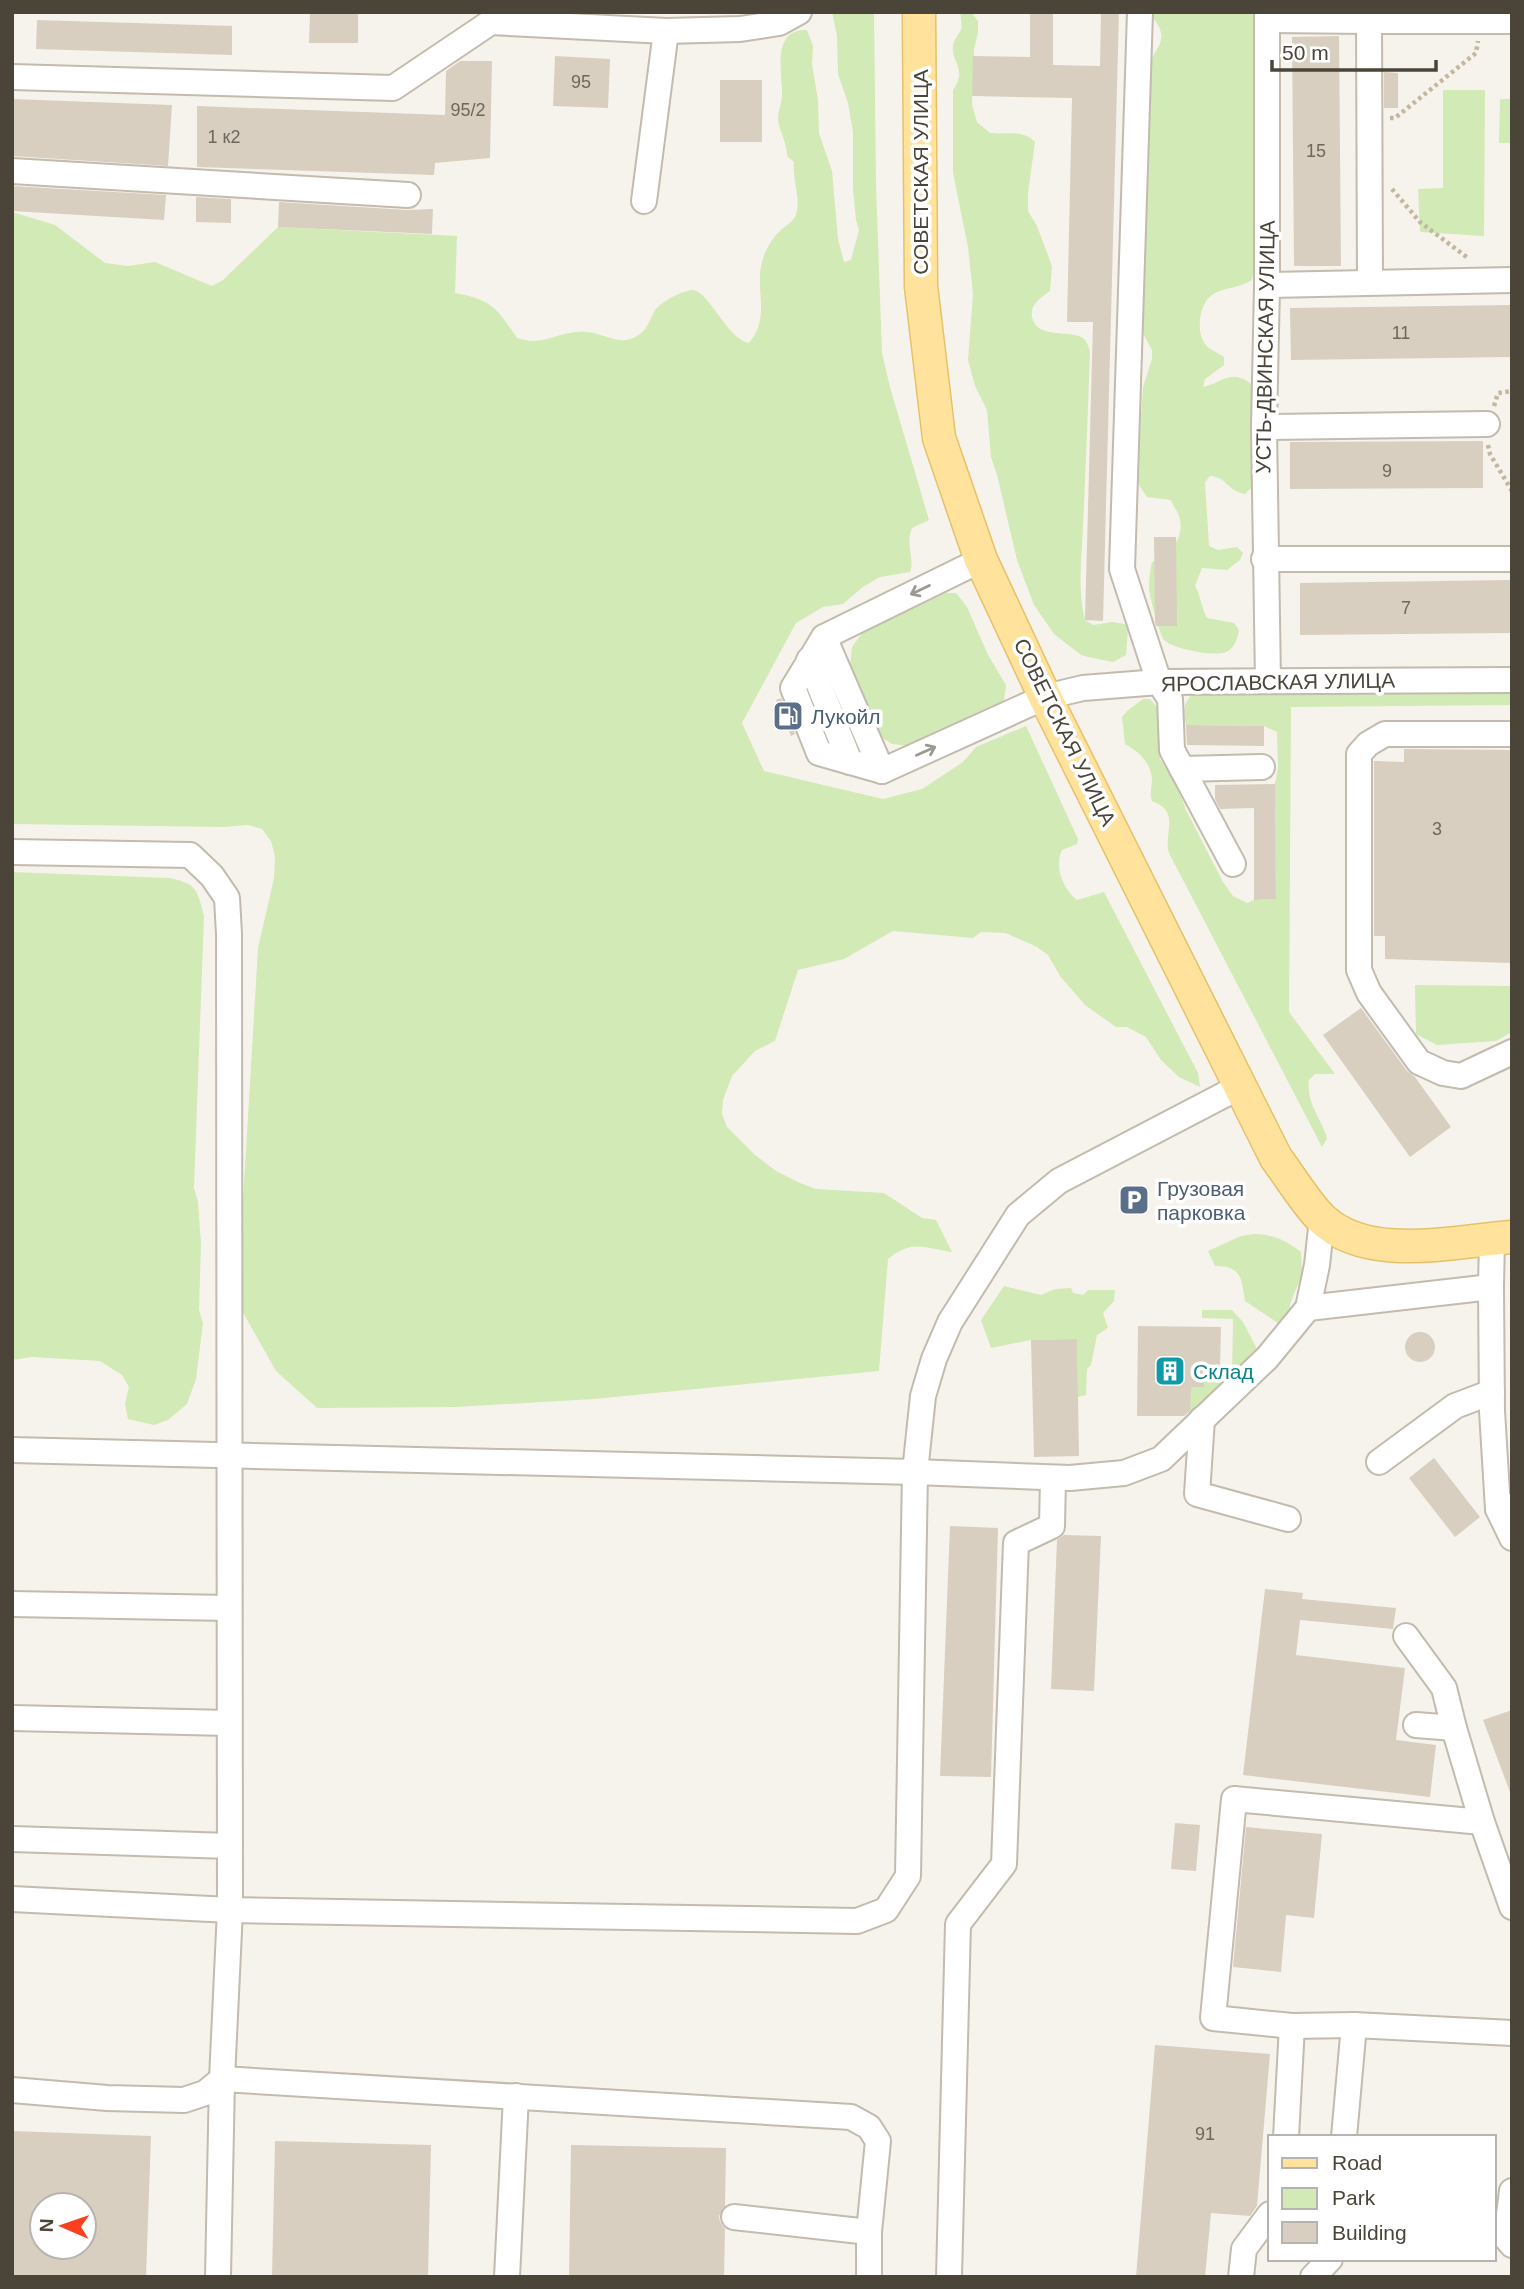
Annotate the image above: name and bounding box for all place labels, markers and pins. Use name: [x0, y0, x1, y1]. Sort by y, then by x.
fuel station icon: Лукойл: [771, 699, 805, 733]
place label: Лукойл: [811, 705, 881, 728]
place label: Грузовая парковка: [1157, 1177, 1246, 1224]
parking icon: Грузовая парковка: [1117, 1183, 1151, 1217]
building icon: Склад: [1153, 1354, 1187, 1388]
place label: Склад: [1193, 1360, 1254, 1383]

